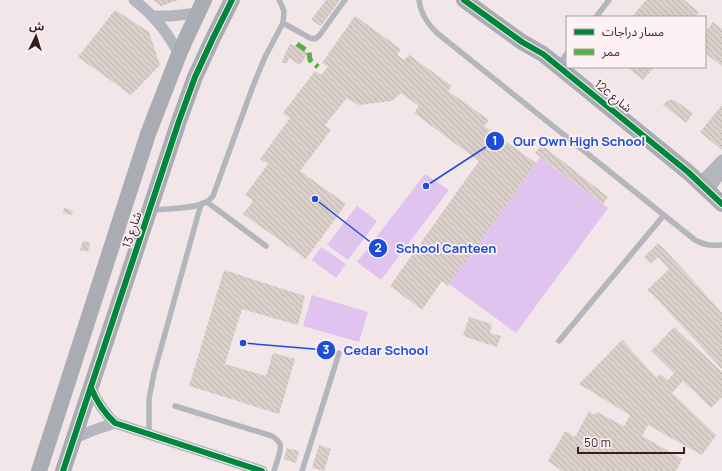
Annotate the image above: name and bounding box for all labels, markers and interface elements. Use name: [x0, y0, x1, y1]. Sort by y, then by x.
north arrow: [16, 16, 56, 56]
legend: [566, 16, 706, 68]
text: ش: [29, 18, 45, 34]
text: مسار دراجات: [602, 23, 664, 40]
text: ممر: [601, 43, 620, 60]
street label: 12c شارع: [590, 75, 636, 117]
callout: Our Own High School: [485, 129, 654, 154]
text: 1: [492, 132, 498, 149]
text: Our Own High School: [513, 132, 645, 150]
street label: شارع 13: [118, 210, 146, 250]
callout: School Canteen: [368, 236, 505, 261]
text: 2: [374, 239, 382, 256]
text: School Canteen: [396, 239, 496, 257]
callout: Cedar School: [316, 338, 436, 363]
text: 3: [323, 341, 330, 358]
text: Cedar School: [344, 341, 428, 359]
scale bar: [578, 429, 684, 455]
text: 50 m: [584, 434, 611, 451]

